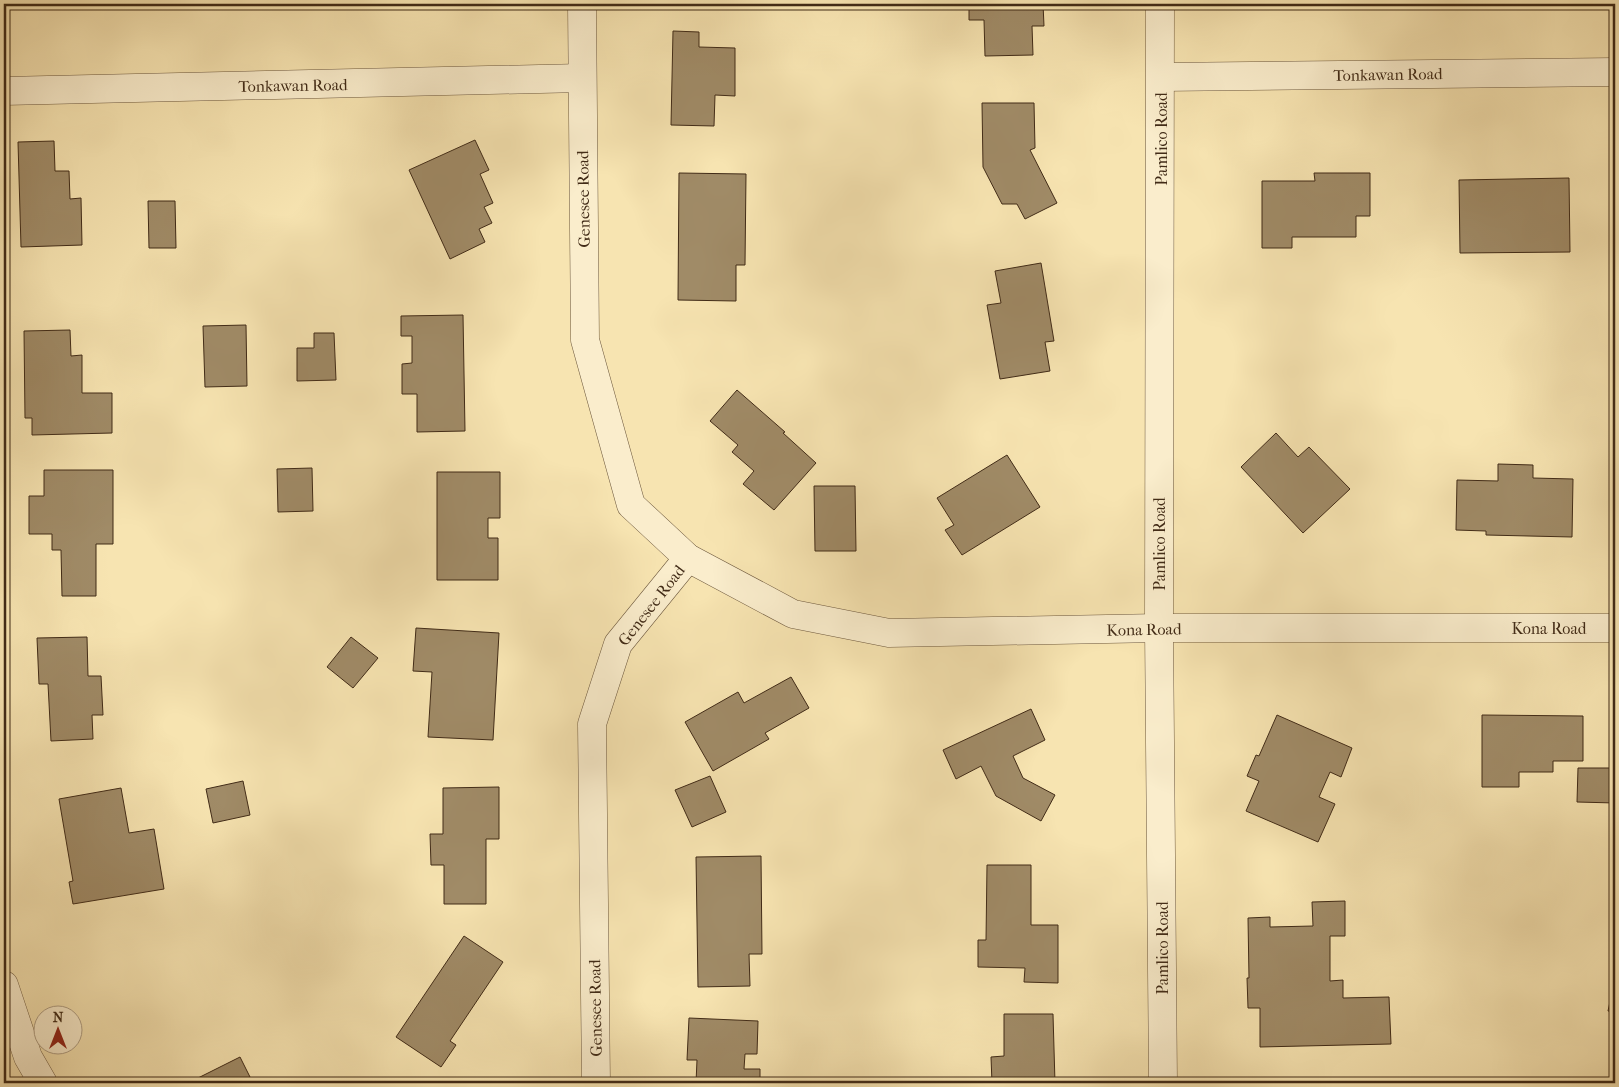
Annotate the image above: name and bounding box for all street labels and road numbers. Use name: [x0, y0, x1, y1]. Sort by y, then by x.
street label: Tonkawan Road: [1333, 64, 1443, 85]
street label: Tonkawan Road: [238, 75, 348, 96]
street label: Pamlico Road: [1152, 92, 1171, 186]
street label: Genesee Road: [573, 150, 594, 248]
street label: Pamlico Road: [1150, 497, 1169, 591]
street label: Genesee Road: [614, 561, 689, 649]
street label: Kona Road: [1106, 619, 1182, 640]
street label: Kona Road: [1511, 619, 1587, 638]
street label: Pamlico Road: [1153, 901, 1172, 995]
street label: Genesee Road: [585, 959, 606, 1057]

